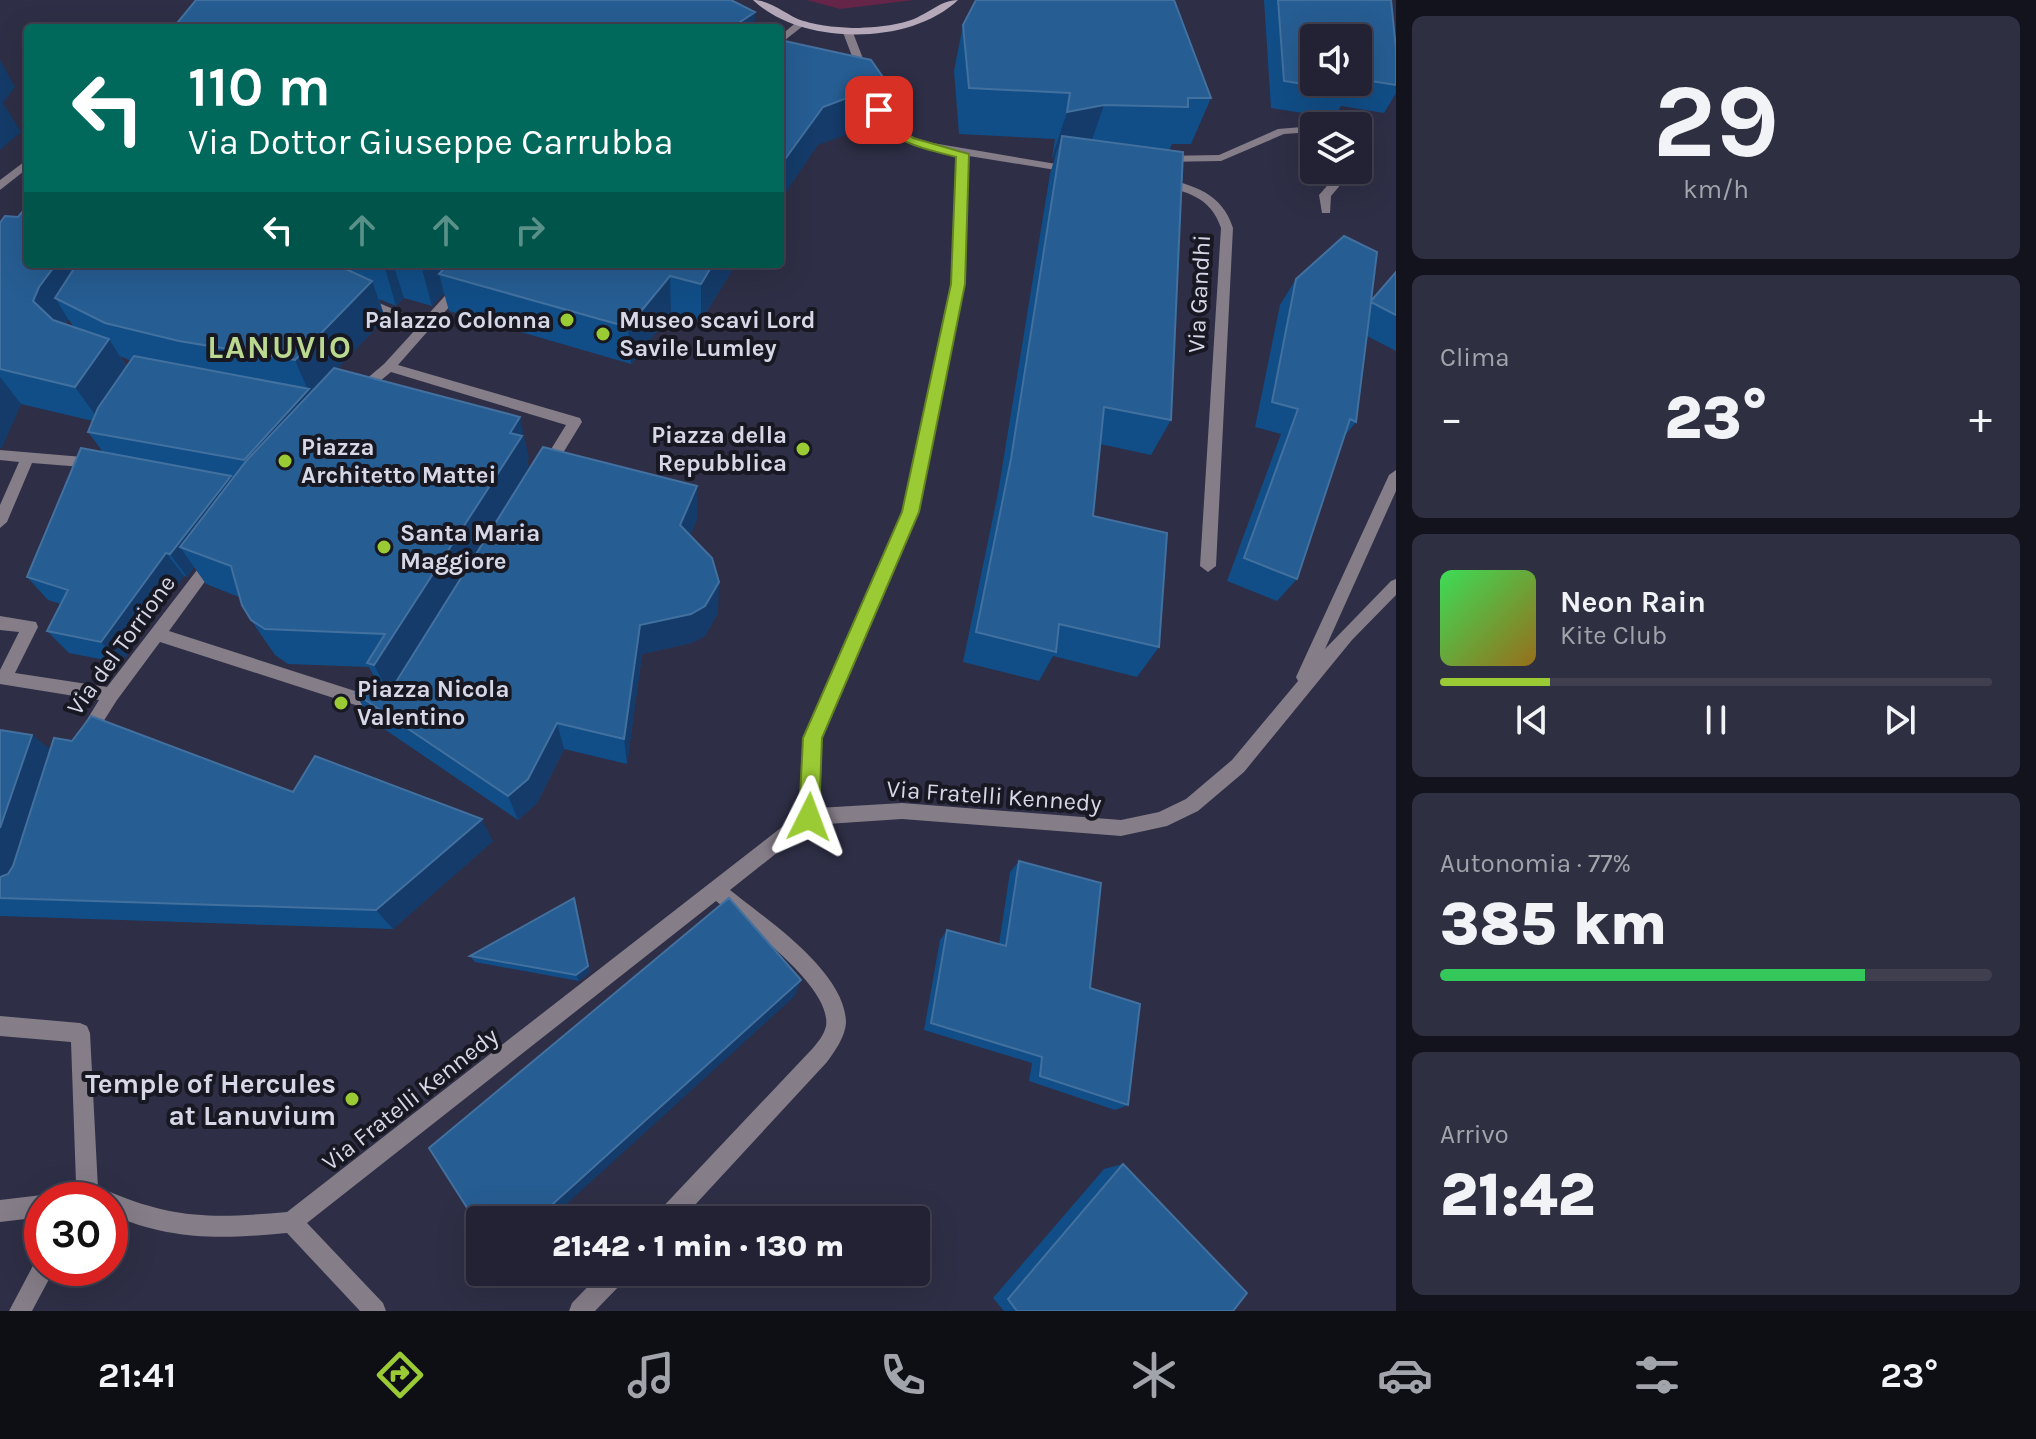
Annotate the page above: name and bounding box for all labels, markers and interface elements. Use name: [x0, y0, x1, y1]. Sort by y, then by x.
map controls: [1300, 24, 1372, 184]
button: sound: [1300, 24, 1372, 96]
text: 110 m: [188, 54, 331, 119]
icon: left: [56, 56, 160, 160]
text: 29: [1653, 61, 1779, 182]
pin: [845, 76, 913, 144]
icon: arrive: [857, 88, 901, 132]
button: layers: [1300, 112, 1372, 184]
text: Via Dottor Giuseppe Carrubba: [188, 121, 674, 163]
text: km/h: [1683, 174, 1749, 205]
icon: left: [256, 208, 300, 252]
icon: ahead: [340, 208, 384, 252]
icon: ahead: [424, 208, 468, 252]
icon: right: [508, 208, 552, 252]
street label: Via Gandhi: [1182, 234, 1216, 354]
place label: Palazzo Colonna: [365, 306, 551, 334]
place label: Museo scavi Lord Savile Lumley: [619, 306, 815, 362]
marker: Palazzo Colonna: [558, 311, 576, 329]
marker: Museo scavi Lord Savile Lumley: [594, 325, 612, 343]
district label: LANUVIO: [207, 329, 353, 366]
text: Clima: [1440, 342, 1510, 373]
text: 23°: [1664, 383, 1768, 453]
text: −: [1440, 393, 1463, 444]
text: +: [1969, 393, 1992, 444]
place label: Piazza della Repubblica: [651, 421, 787, 477]
place label: Piazza Architetto Mattei: [301, 433, 496, 489]
marker: Piazza della Repubblica: [794, 440, 812, 458]
marker: Piazza Architetto Mattei: [276, 452, 294, 470]
place label: Santa Maria Maggiore: [400, 519, 540, 575]
marker: Santa Maria Maggiore: [375, 538, 393, 556]
street label: Via del Torrione: [61, 570, 181, 720]
text: Neon Rain: [1560, 584, 1706, 620]
text: Kite Club: [1560, 620, 1667, 651]
place label: Piazza Nicola Valentino: [357, 675, 509, 731]
marker: Piazza Nicola Valentino: [332, 694, 350, 712]
icon: previous: [1510, 698, 1554, 742]
icon: pause: [1694, 698, 1738, 742]
icon: next: [1878, 698, 1922, 742]
position arrow: [767, 775, 851, 859]
street label: Via Fratelli Kennedy: [886, 775, 1102, 817]
text: Autonomia · 77%: [1440, 848, 1631, 879]
text: 385 km: [1440, 889, 1667, 959]
street label: Via Fratelli Kennedy: [317, 1022, 503, 1176]
place label: Temple of Hercules at Lanuvium: [85, 1067, 336, 1132]
marker: Temple of Hercules at Lanuvium: [343, 1090, 361, 1108]
text: Arrivo: [1440, 1119, 1509, 1150]
text: 21:42: [1440, 1160, 1596, 1230]
speed limit sign: 30: [24, 1182, 128, 1286]
text: 21:42 · 1 min · 130 m: [552, 1228, 844, 1264]
icon: directions: [372, 1347, 428, 1403]
icon: music: [623, 1347, 679, 1403]
icon: phone: [875, 1347, 931, 1403]
icon: climate: [1126, 1347, 1182, 1403]
icon: car: [1377, 1347, 1433, 1403]
icon: filters: [1629, 1347, 1685, 1403]
text: 21:41: [98, 1354, 176, 1396]
text: 23°: [1880, 1354, 1938, 1396]

